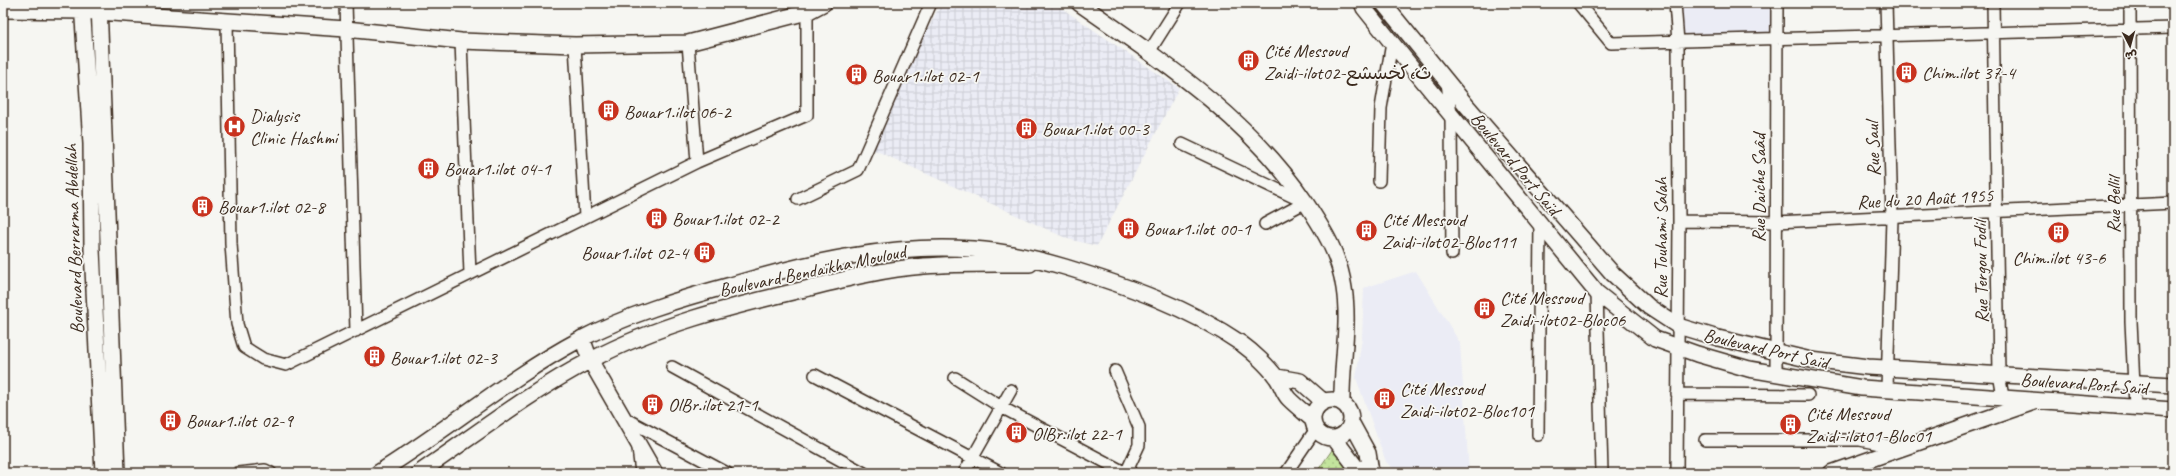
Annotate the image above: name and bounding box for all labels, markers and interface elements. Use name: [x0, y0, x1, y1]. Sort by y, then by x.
north arrow: [2110, 26, 2150, 66]
place label: Cité Messoud Zaidi-ilot02-كخسشعéث: [1264, 39, 1432, 86]
building icon: Cité Messoud Zaidi-ilot02-كخسشعéث: [1235, 48, 1261, 74]
text: ش: [2124, 48, 2138, 64]
building icon: Chim.ilot 37-4: [1893, 59, 1919, 85]
place label: Chim.ilot 37-4: [1922, 61, 2017, 85]
building icon: Bouar1.ilot 02-1: [844, 62, 870, 88]
place label: Bouar1.ilot 02-1: [872, 64, 980, 88]
building icon: Bouar1.ilot 06-2: [596, 98, 622, 124]
place label: Bouar1.ilot 06-2: [624, 100, 732, 124]
place label: Dialysis Clinic Hashmi: [250, 104, 340, 150]
street label: Boulevard Port Saïd: [1465, 107, 1568, 223]
hospital icon: Dialysis Clinic Hashmi: [221, 113, 247, 139]
building icon: Bouar1.ilot 00-3: [1014, 115, 1040, 141]
place label: Bouar1.ilot 00-3: [1042, 117, 1150, 141]
street label: Rue Saul: [1860, 117, 1886, 177]
street label: Rue Daiche Saâd: [1747, 130, 1771, 242]
street label: Boulevard Berrarma Abdellah: [59, 142, 89, 334]
building icon: Bouar1.ilot 04-1: [416, 155, 442, 181]
place label: Bouar1.ilot 04-1: [444, 157, 552, 181]
street label: Rue Bellil: [2102, 173, 2126, 233]
street label: Rue Touhami Salah: [1649, 176, 1673, 299]
street label: Rue du 20 Août 1955: [1856, 183, 1995, 215]
building icon: Bouar1.ilot 02-8: [189, 193, 215, 219]
place label: Bouar1.ilot 02-8: [218, 195, 327, 219]
building icon: Bouar1.ilot 02-2: [644, 205, 670, 231]
place label: Bouar1.ilot 02-2: [672, 207, 780, 231]
place label: Cité Messoud Zaidi-ilot02-Bloc111: [1382, 208, 1517, 254]
building icon: Bouar1.ilot 00-1: [1115, 215, 1141, 241]
place label: Bouar1.ilot 00-1: [1144, 217, 1252, 241]
building icon: Cité Messoud Zaidi-ilot02-Bloc111: [1354, 217, 1380, 243]
street label: Rue Tergou Fodil: [1968, 217, 1994, 323]
building icon: Chim.ilot 43-6: [2046, 219, 2072, 245]
building icon: Bouar1.ilot 02-4: [691, 239, 717, 265]
street label: Boulevard Bendaïkha Mouloud: [717, 239, 911, 302]
place label: Bouar1.ilot 02-4: [581, 241, 690, 265]
place label: Chim.ilot 43-6: [2013, 246, 2107, 270]
place label: Cité Messoud Zaidi-ilot02-Bloc06: [1500, 286, 1627, 332]
building icon: Cité Messoud Zaidi-ilot02-Bloc06: [1471, 295, 1497, 321]
street label: Boulevard Port Saïd: [1701, 323, 1834, 376]
building icon: Bouar1.ilot 02-3: [361, 344, 387, 370]
place label: Bouar1.ilot 02-3: [390, 346, 498, 370]
street label: Boulevard Port Saïd: [2020, 368, 2152, 401]
place label: Cité Messoud Zaidi-ilot02-Bloc101: [1400, 377, 1535, 423]
building icon: Cité Messoud Zaidi-ilot02-Bloc101: [1372, 386, 1398, 412]
building icon: OlBr.ilot 21-1: [640, 391, 666, 417]
place label: OlBr.ilot 21-1: [668, 393, 759, 417]
place label: Cité Messoud Zaidi-ilot01-Bloc01: [1806, 402, 1933, 448]
building icon: Bouar1.ilot 02-9: [158, 407, 184, 433]
place label: Bouar1.ilot 02-9: [186, 409, 294, 433]
building icon: Cité Messoud Zaidi-ilot01-Bloc01: [1777, 411, 1803, 437]
building icon: OlBr.ilot 22-1: [1004, 420, 1030, 446]
place label: OlBr.ilot 22-1: [1032, 422, 1123, 446]

